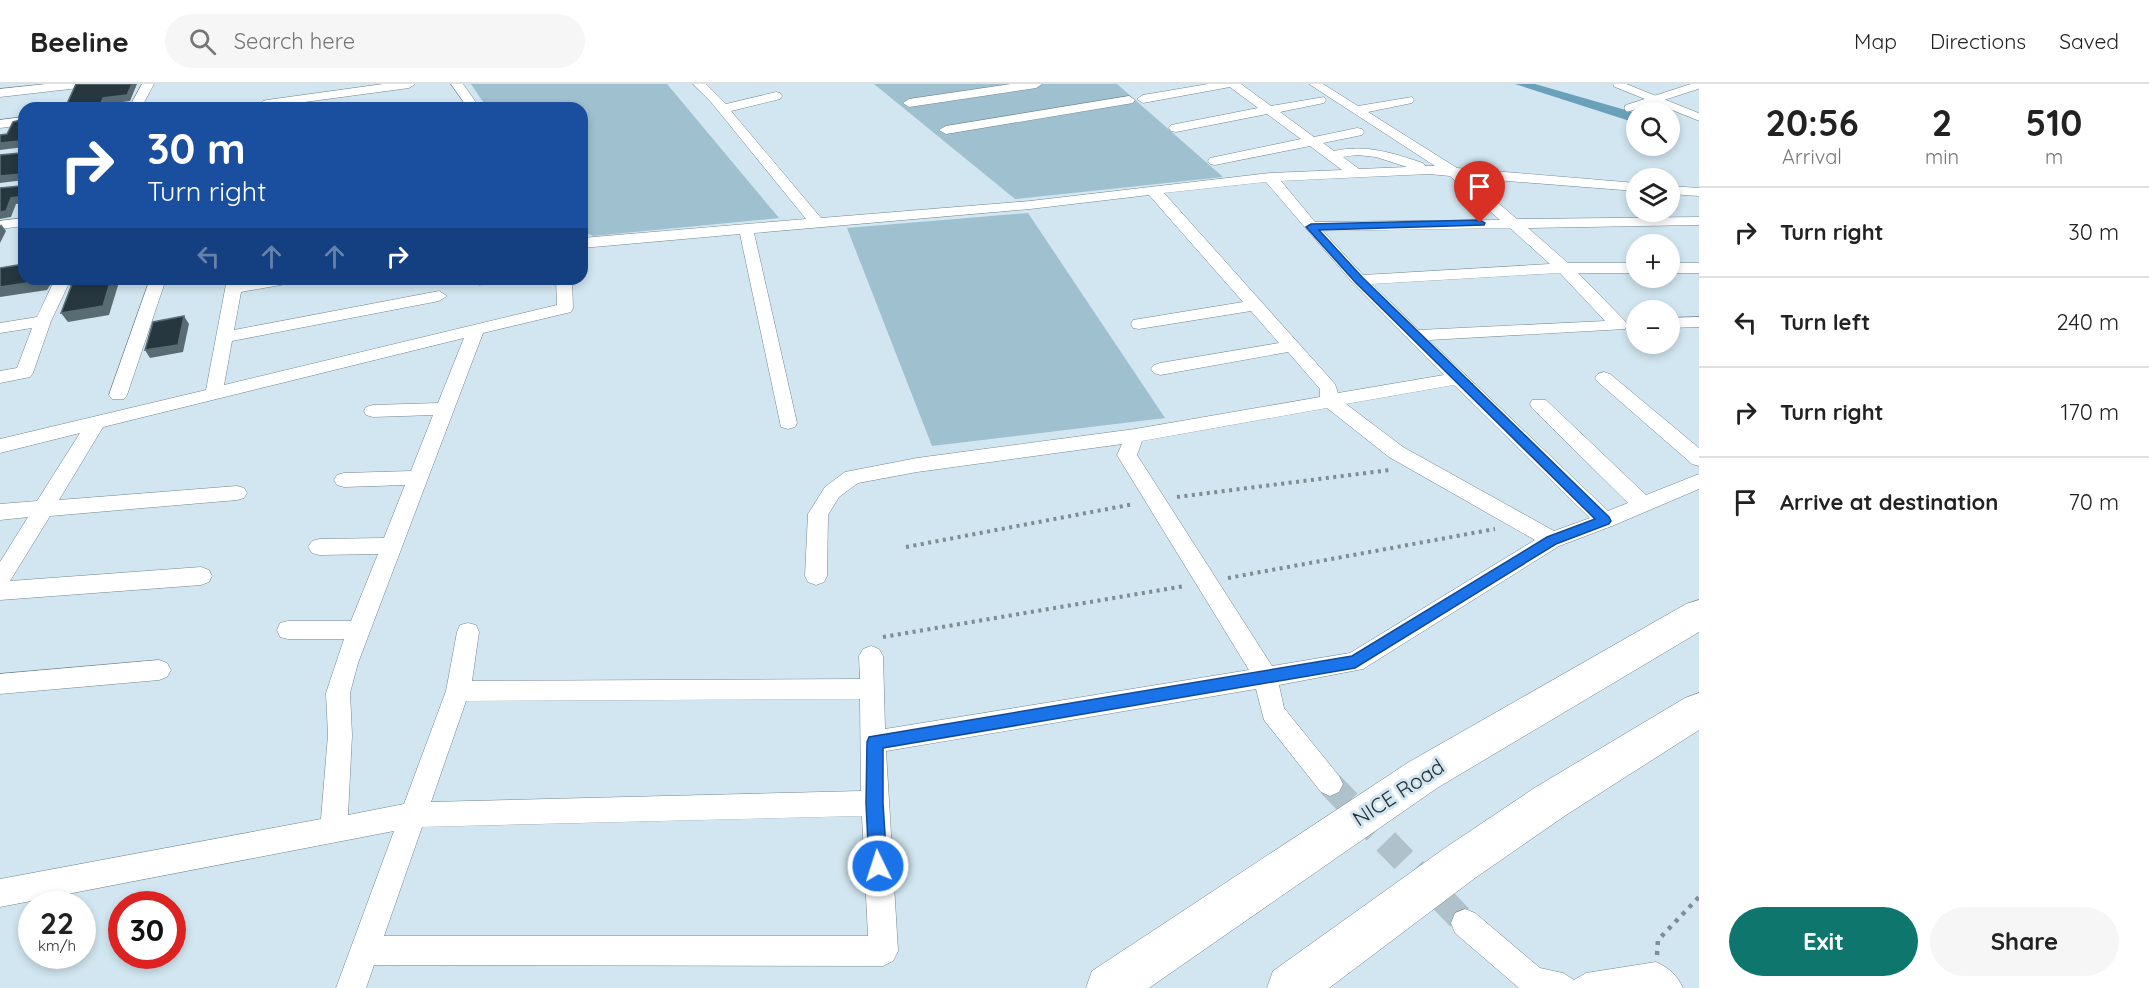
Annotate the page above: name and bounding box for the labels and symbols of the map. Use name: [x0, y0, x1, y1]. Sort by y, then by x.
pin: [1454, 161, 1505, 223]
street label: NICE Road: [1347, 753, 1449, 831]
position arrow: [846, 834, 910, 898]
speed limit sign: 30: [108, 891, 186, 969]

